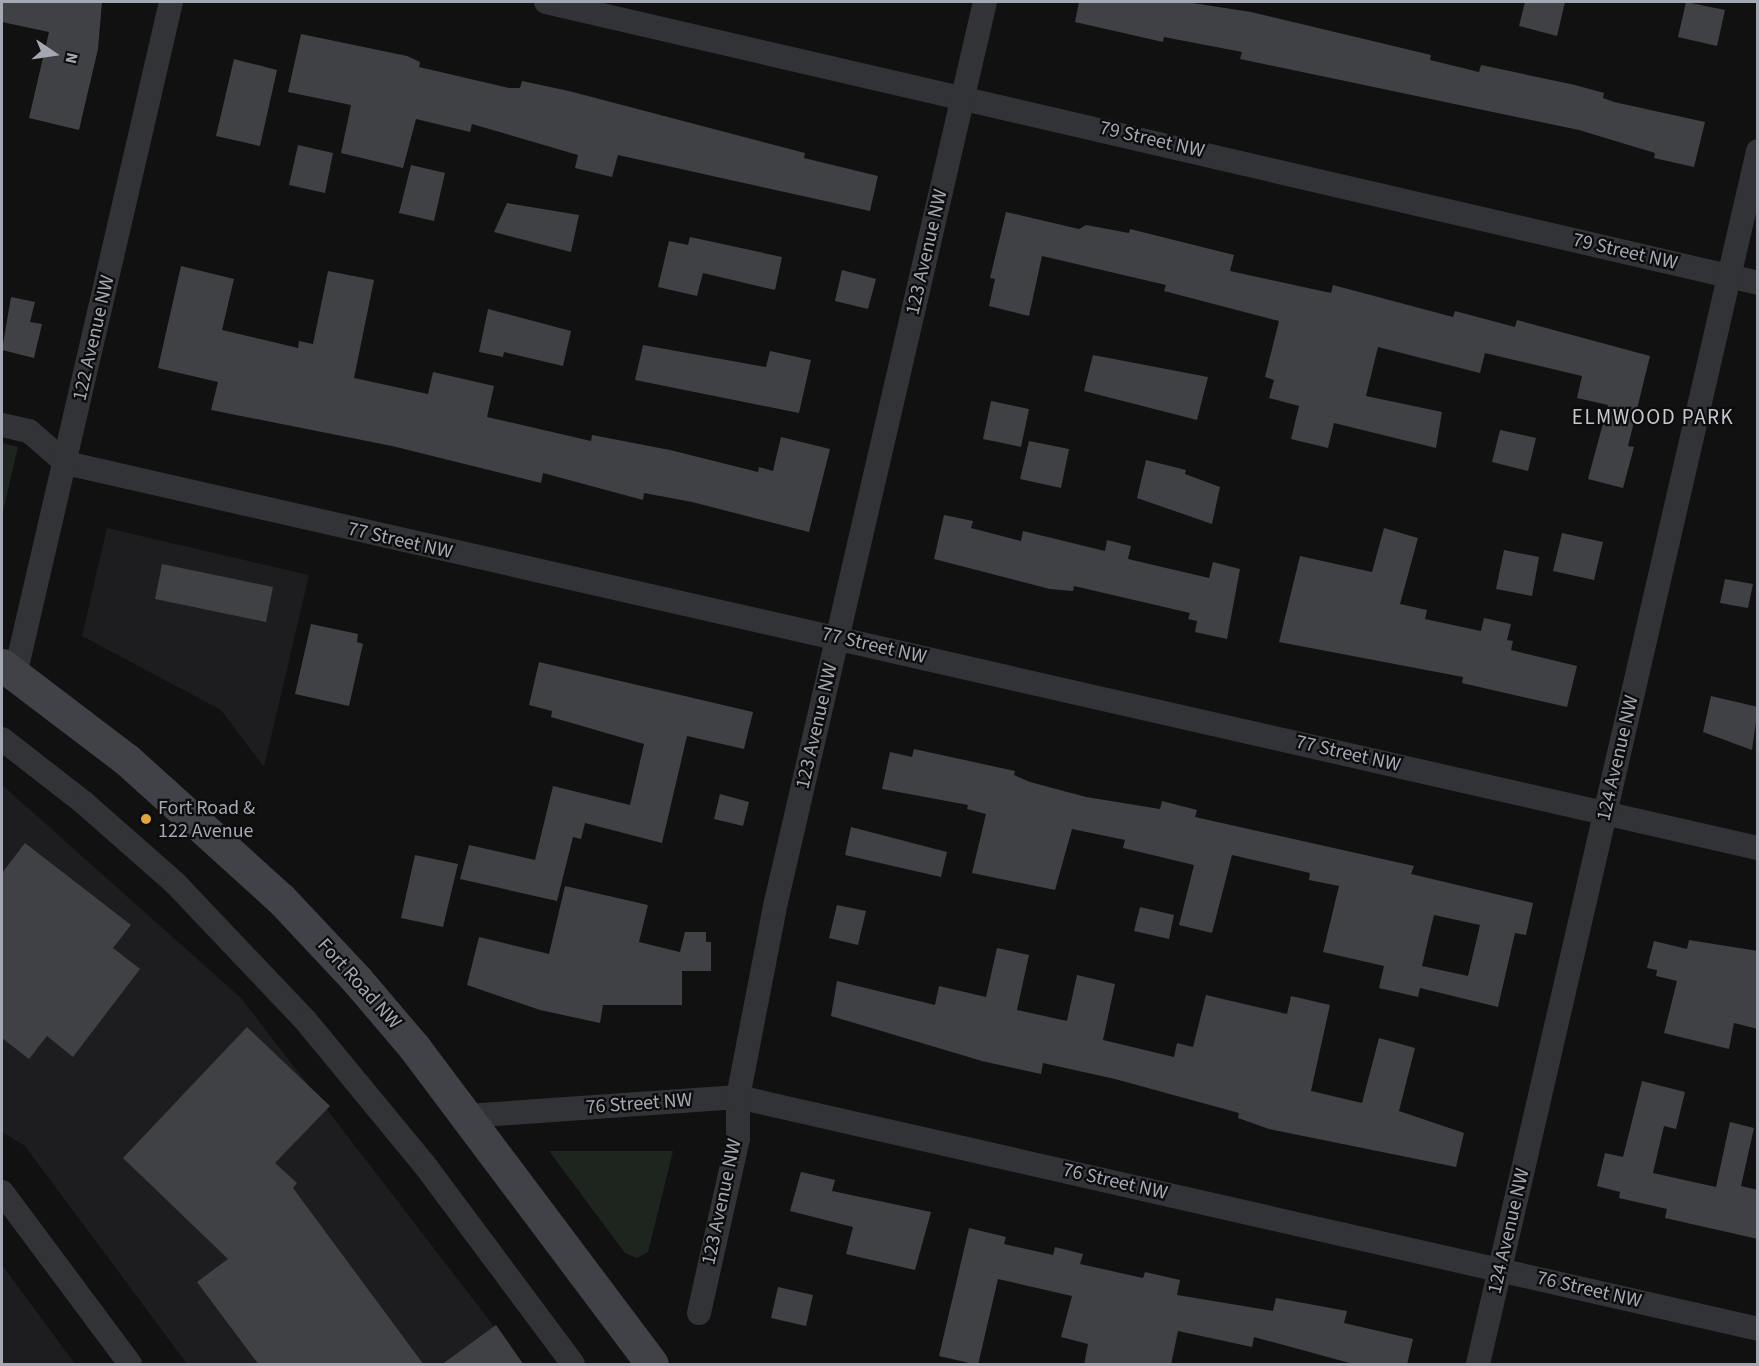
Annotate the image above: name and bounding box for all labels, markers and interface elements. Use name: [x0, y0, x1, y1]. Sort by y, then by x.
north arrow: [24, 24, 84, 84]
text: N: [60, 50, 83, 66]
street label: 79 Street NW: [1097, 116, 1207, 164]
street label: 123 Avenue NW: [901, 187, 953, 317]
street label: 79 Street NW: [1570, 228, 1680, 276]
street label: 122 Avenue NW: [68, 273, 120, 403]
district label: ELMWOOD PARK: [1572, 404, 1734, 430]
street label: 77 Street NW: [345, 517, 455, 565]
street label: 77 Street NW: [819, 622, 929, 670]
street label: 123 Avenue NW: [791, 661, 843, 791]
street label: 124 Avenue NW: [1592, 693, 1644, 823]
street label: 77 Street NW: [1293, 730, 1403, 778]
place label: Fort Road & 122 Avenue: [158, 796, 255, 843]
marker: Fort Road & 122 Avenue: [139, 812, 153, 826]
street label: Fort Road NW: [312, 934, 406, 1034]
street label: 76 Street NW: [585, 1088, 693, 1120]
street label: 123 Avenue NW: [697, 1137, 747, 1267]
street label: 76 Street NW: [1060, 1158, 1170, 1206]
street label: 124 Avenue NW: [1483, 1166, 1535, 1296]
street label: 76 Street NW: [1534, 1266, 1644, 1314]

